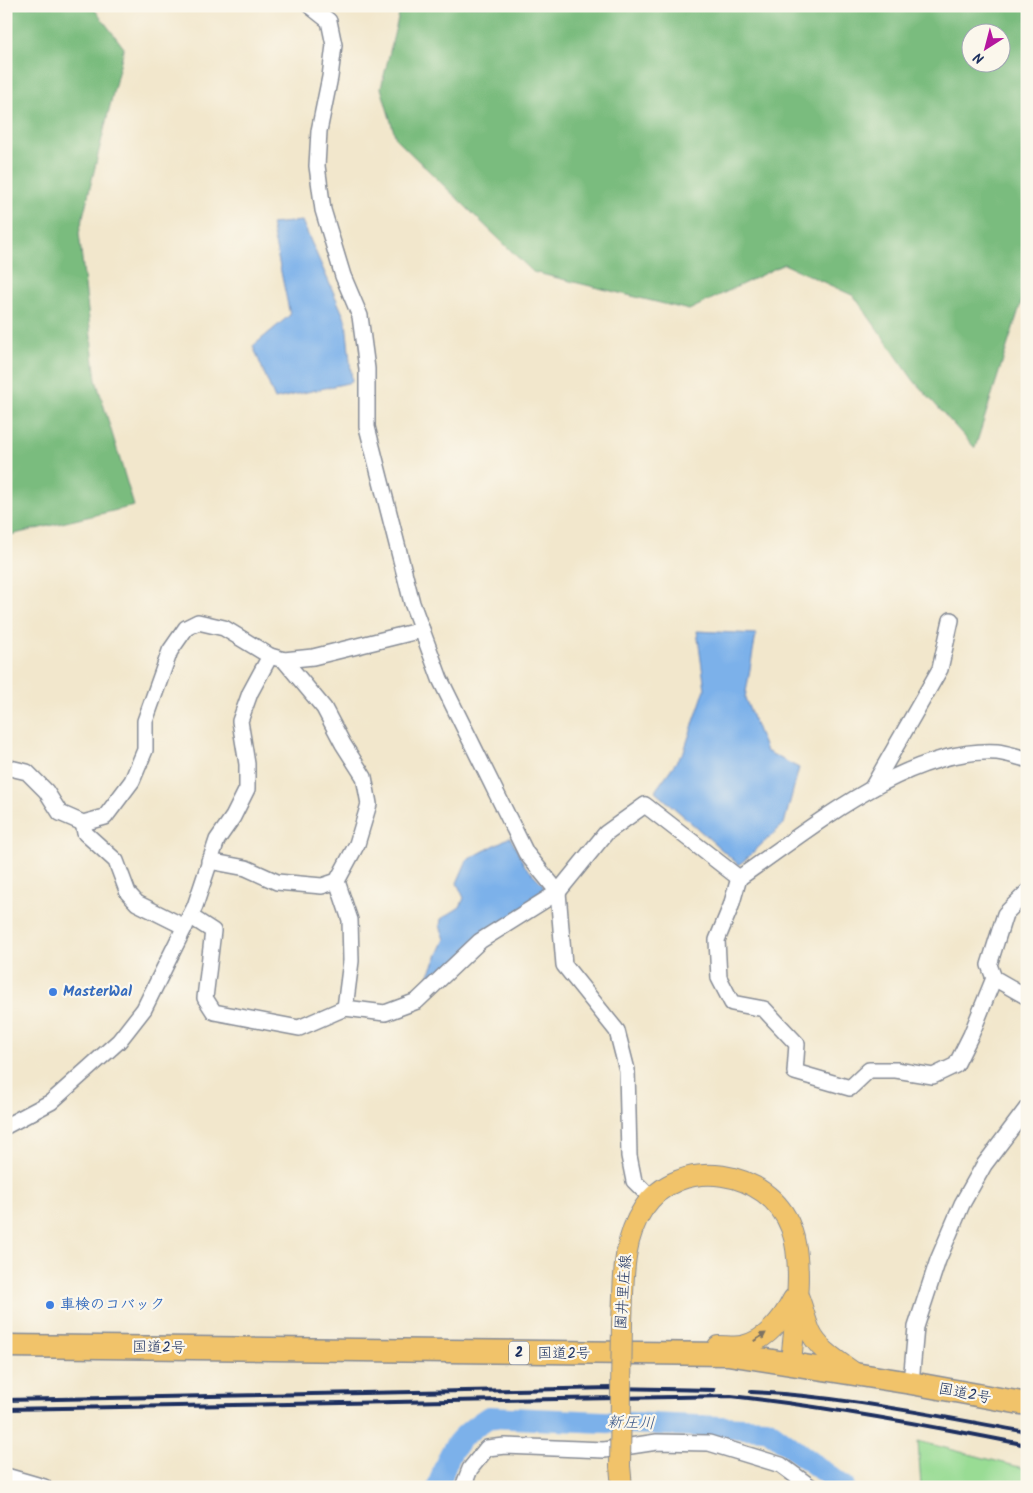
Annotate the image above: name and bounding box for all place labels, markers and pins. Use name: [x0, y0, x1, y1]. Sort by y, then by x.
place label: MasterWal: [63, 980, 132, 1004]
marker: MasterWal: [47, 986, 59, 998]
place label: 車検のコバック: [60, 1293, 165, 1317]
marker: 車検のコバック: [44, 1299, 56, 1311]

